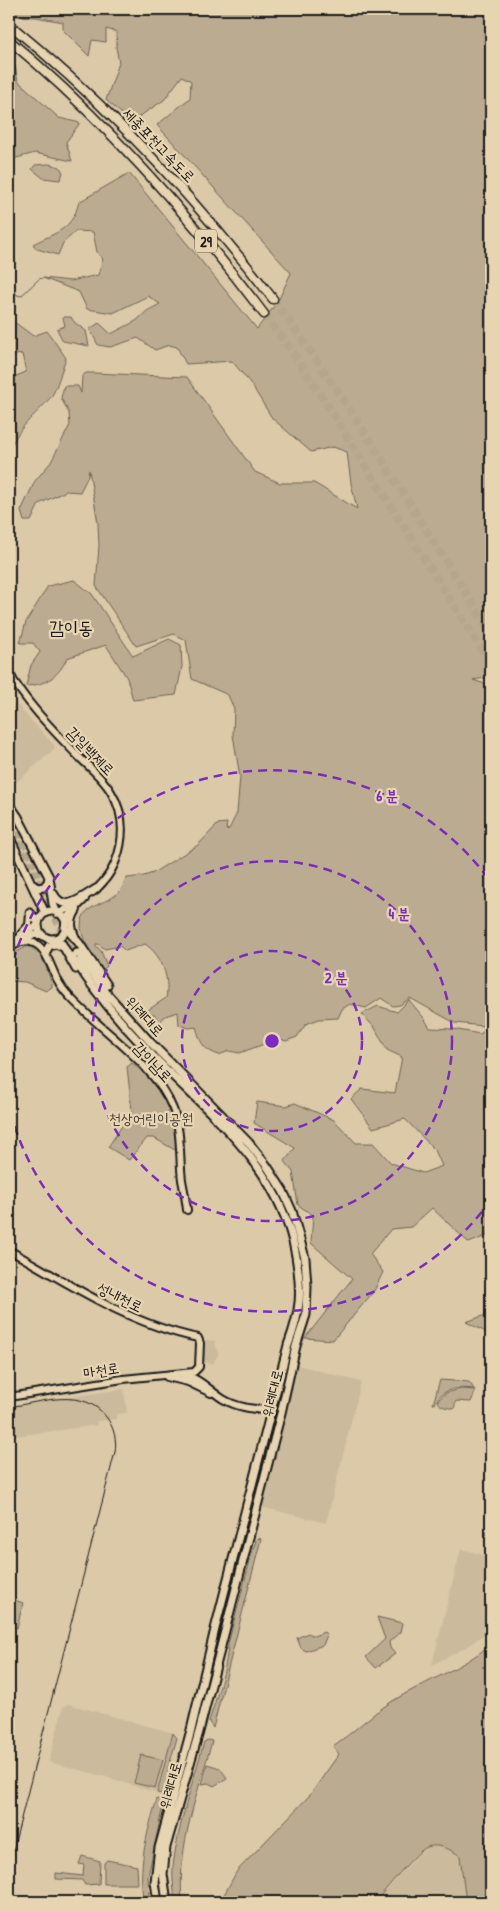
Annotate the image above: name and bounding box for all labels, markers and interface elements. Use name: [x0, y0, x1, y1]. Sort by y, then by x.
street label: 세종포천고속도로: [118, 103, 200, 187]
road number: 29: [195, 230, 217, 252]
district label: 감이동: [49, 615, 93, 640]
street label: 감일백제로: [62, 722, 120, 780]
text: 6 분: [376, 785, 398, 806]
text: 4 분: [388, 903, 410, 924]
text: 2 분: [325, 967, 347, 988]
street label: 위례대로: [121, 991, 169, 1041]
centre of rings: [263, 1032, 281, 1050]
street label: 감이남로: [129, 1037, 177, 1087]
park label: 천상어린이공원: [109, 1108, 193, 1129]
street label: 성내천로: [94, 1277, 146, 1317]
street label: 마천로: [81, 1357, 121, 1383]
street label: 위례대로: [256, 1367, 288, 1419]
street label: 위례대로: [153, 1759, 187, 1811]

